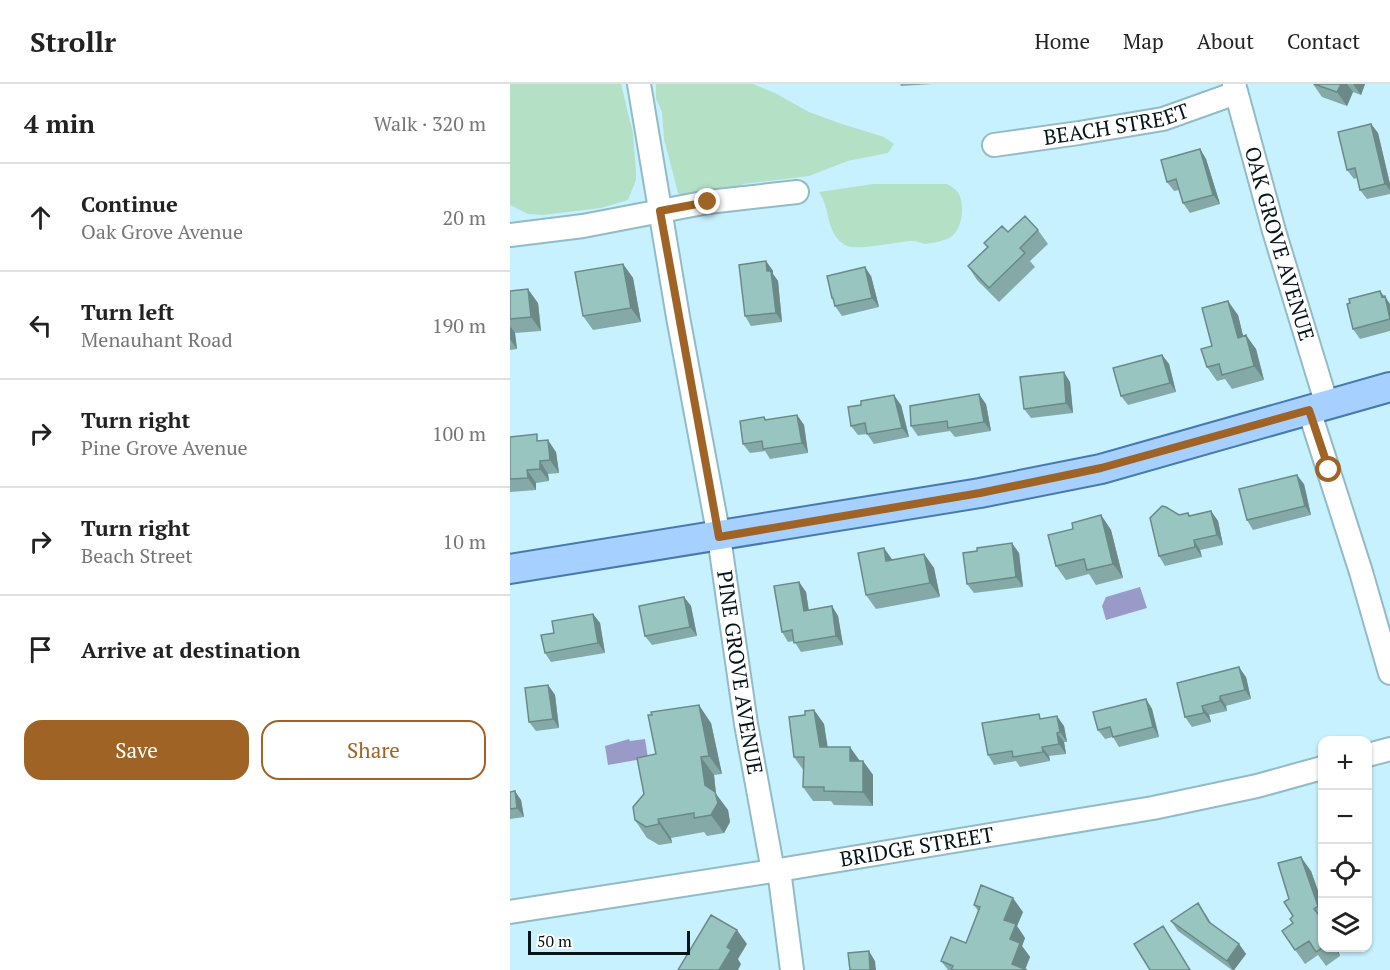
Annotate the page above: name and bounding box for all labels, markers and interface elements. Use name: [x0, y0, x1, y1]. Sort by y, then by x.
text: Strollr: [30, 23, 116, 60]
text: Home: [1034, 27, 1090, 55]
text: Map: [1123, 27, 1164, 55]
text: About: [1197, 27, 1254, 55]
text: Contact: [1287, 27, 1360, 55]
street label: BEACH STREET: [1042, 96, 1193, 151]
text: 4 min: [24, 106, 95, 140]
text: Walk · 320 m: [374, 110, 486, 137]
street label: OAK GROVE AVENUE: [1239, 143, 1322, 344]
route end: [694, 188, 720, 214]
text: Continue: [81, 189, 178, 218]
icon: ahead: [24, 201, 57, 234]
text: 20 m: [443, 204, 486, 231]
text: Oak Grove Avenue: [81, 218, 243, 245]
text: Turn left: [81, 297, 174, 326]
icon: left: [24, 309, 57, 342]
text: 190 m: [432, 312, 486, 339]
text: Menauhant Road: [81, 326, 232, 353]
text: Turn right: [81, 405, 190, 434]
icon: right: [24, 417, 57, 450]
text: 100 m: [432, 420, 486, 447]
text: Pine Grove Avenue: [81, 434, 248, 461]
route start: [1315, 456, 1341, 482]
text: Turn right: [81, 513, 190, 542]
icon: right: [24, 525, 57, 558]
text: 10 m: [443, 528, 486, 555]
text: Beach Street: [81, 542, 193, 569]
street label: PINE GROVE AVENUE: [711, 568, 770, 777]
icon: arrive: [24, 633, 57, 666]
text: Arrive at destination: [81, 635, 300, 664]
button: Save: [24, 720, 249, 780]
button: Share: [261, 720, 486, 780]
map controls: [1318, 736, 1372, 952]
button: +: [1318, 736, 1372, 790]
button: −: [1318, 790, 1372, 844]
street label: BRIDGE STREET: [838, 820, 996, 873]
button: locate: [1318, 844, 1372, 898]
button: layers: [1318, 898, 1372, 952]
scale bar: [528, 928, 690, 956]
text: 50 m: [537, 930, 572, 952]

